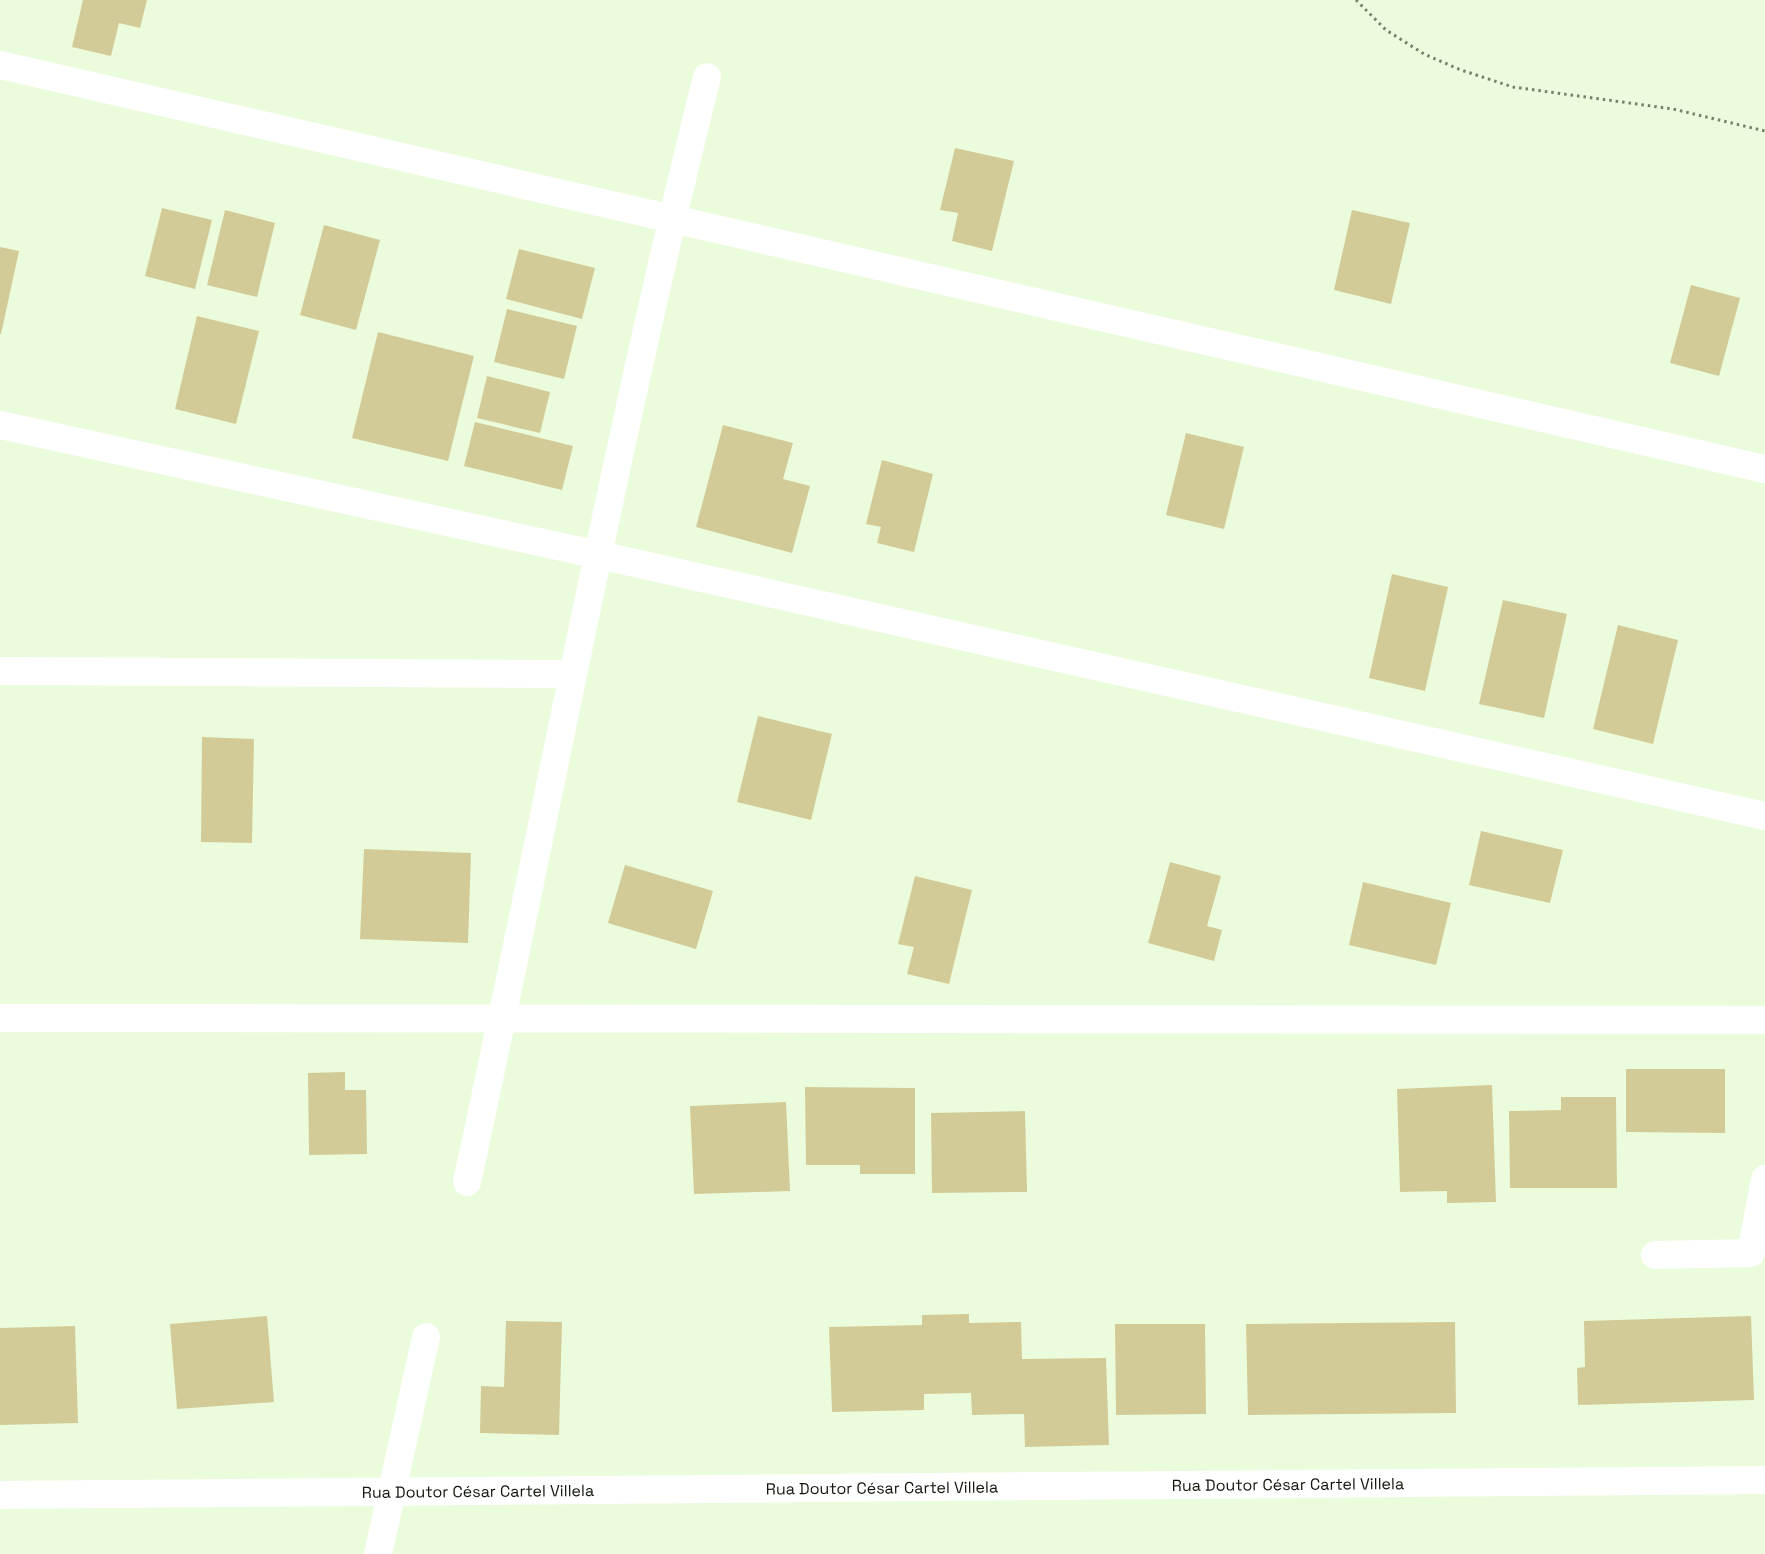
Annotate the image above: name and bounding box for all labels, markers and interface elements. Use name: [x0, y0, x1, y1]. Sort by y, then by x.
street label: Rua Doutor César Cartel Villela: [1172, 1473, 1404, 1496]
street label: Rua Doutor César Cartel Villela: [766, 1476, 998, 1499]
street label: Rua Doutor César Cartel Villela: [362, 1479, 594, 1502]

